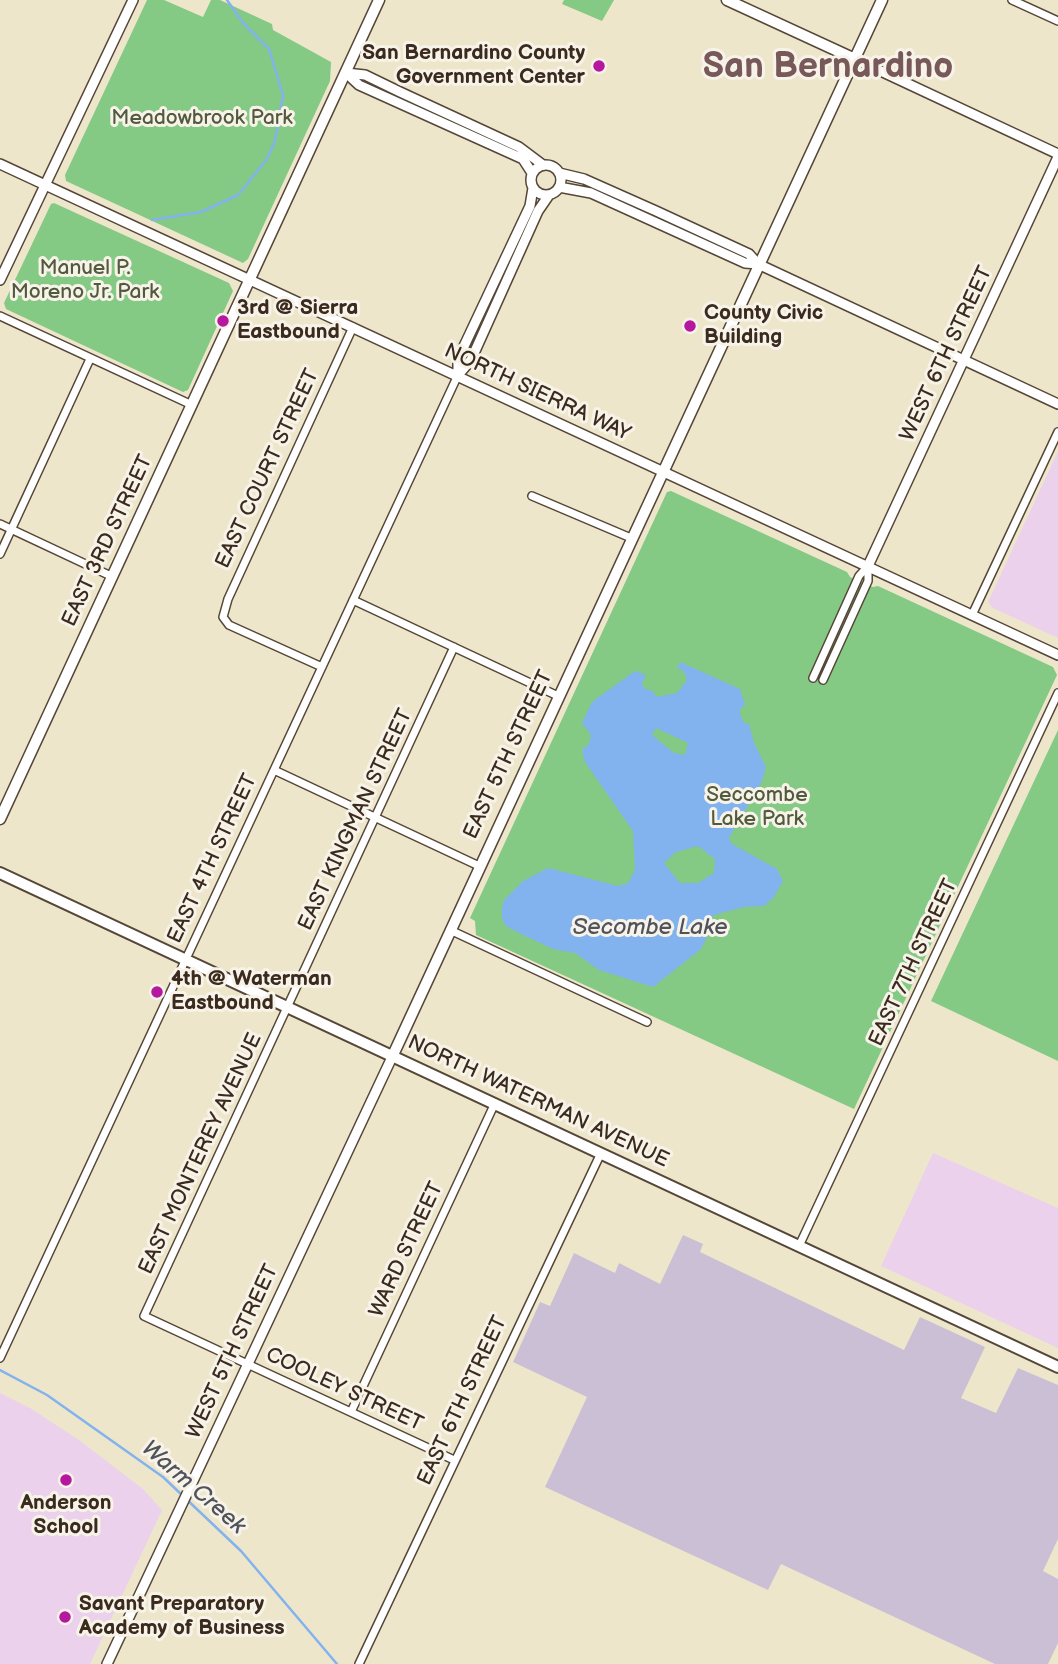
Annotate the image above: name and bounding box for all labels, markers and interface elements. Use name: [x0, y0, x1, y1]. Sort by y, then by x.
place label: San Bernardino County Government Center: [362, 41, 585, 91]
district label: San Bernardino: [703, 47, 953, 89]
marker: San Bernardino County Government Center: [591, 58, 607, 74]
park label: Meadowbrook Park: [111, 106, 293, 132]
park label: Manuel P. Moreno Jr. Park: [11, 256, 159, 306]
street label: WEST 6TH STREET: [895, 262, 999, 446]
place label: 3rd @ Sierra Eastbound: [237, 296, 358, 346]
place label: County Civic Building: [704, 301, 823, 351]
marker: 3rd @ Sierra Eastbound: [215, 313, 231, 329]
marker: County Civic Building: [682, 318, 698, 334]
street label: NORTH SIERRA WAY: [440, 339, 634, 447]
street label: EAST COURT STREET: [211, 365, 325, 573]
street label: EAST 3RD STREET: [57, 451, 159, 631]
street label: EAST 5TH STREET: [459, 667, 559, 843]
street label: EAST KINGMAN STREET: [294, 705, 418, 935]
street label: EAST 4TH STREET: [163, 770, 263, 948]
park label: Seccombe Lake Park: [706, 783, 808, 833]
street label: EAST 7TH STREET: [864, 875, 964, 1051]
water label: Secombe Lake: [572, 914, 728, 942]
place label: 4th @ Waterman Eastbound: [171, 967, 332, 1017]
marker: 4th @ Waterman Eastbound: [149, 984, 165, 1000]
street label: EAST MONTEREY AVENUE: [134, 1029, 268, 1279]
street label: NORTH WATERMAN AVENUE: [403, 1030, 673, 1174]
street label: WARD STREET: [365, 1178, 449, 1322]
street label: WEST 5TH STREET: [182, 1261, 284, 1443]
street label: EAST 6TH STREET: [413, 1312, 513, 1490]
street label: COOLEY STREET: [261, 1342, 427, 1438]
water label: Warm Creek: [135, 1435, 251, 1541]
marker: Anderson School: [58, 1472, 74, 1488]
place label: Anderson School: [21, 1491, 111, 1541]
place label: Savant Preparatory Academy of Business: [79, 1592, 285, 1642]
marker: Savant Preparatory Academy of Business: [57, 1609, 73, 1625]

